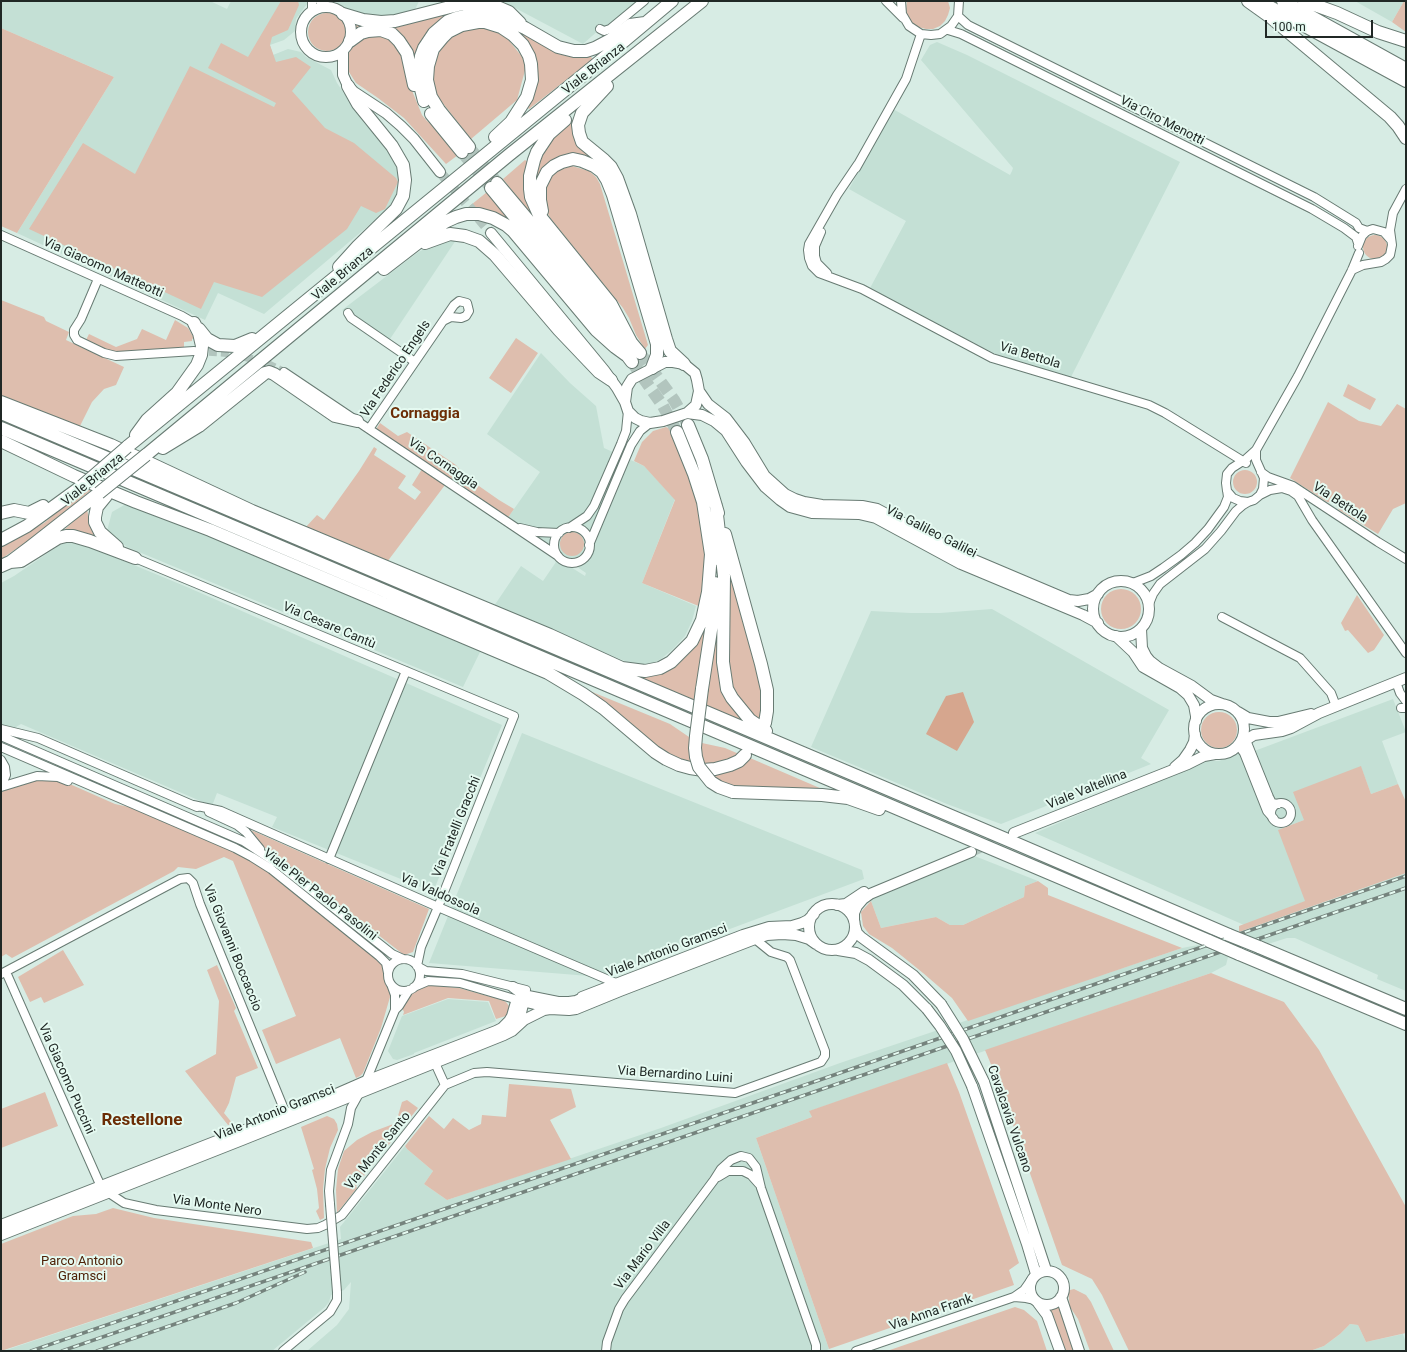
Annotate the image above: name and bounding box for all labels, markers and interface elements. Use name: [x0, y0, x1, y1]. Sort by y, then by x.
scale bar: [1267, 12, 1375, 38]
text: 100 m: [1272, 20, 1306, 34]
street label: Viale Brianza: [560, 40, 628, 98]
street label: Via Ciro Menotti: [1117, 93, 1207, 149]
street label: Via Giacomo Matteotti: [40, 234, 166, 302]
street label: Viale Brianza: [309, 244, 377, 304]
street label: Via Federico Engels: [358, 318, 434, 420]
street label: Via Bettola: [998, 339, 1062, 373]
district label: Cornaggia: [390, 405, 460, 423]
street label: Via Cornaggia: [405, 435, 481, 493]
street label: Viale Brianza: [59, 450, 127, 510]
street label: Via Bettola: [1309, 479, 1371, 527]
street label: Via Galileo Galilei: [883, 502, 979, 562]
street label: Via Cesare Cantù: [280, 599, 378, 653]
street label: Viale Valtellina: [1045, 767, 1129, 813]
street label: Via Fratelli Gracchi: [430, 774, 484, 880]
street label: Viale Pier Paolo Pasolini: [260, 846, 380, 944]
street label: Via Valdossola: [398, 870, 482, 920]
street label: Via Giovanni Boccaccio: [199, 882, 265, 1014]
street label: Viale Antonio Gramsci: [604, 921, 730, 981]
street label: Via Giacomo Puccini: [35, 1021, 97, 1137]
street label: Via Bernardino Luini: [617, 1063, 733, 1087]
street label: Cavalcavia Vulcano: [983, 1063, 1035, 1175]
street label: Viale Antonio Gramsci: [213, 1082, 337, 1144]
street label: Via Monte Santo: [342, 1109, 414, 1193]
district label: Restellone: [101, 1111, 183, 1131]
street label: Via Monte Nero: [171, 1192, 263, 1220]
street label: Via Mario Villa: [612, 1217, 674, 1293]
park label: Parco Antonio Gramsci: [41, 1254, 123, 1285]
street label: Via Anna Frank: [887, 1291, 975, 1335]

